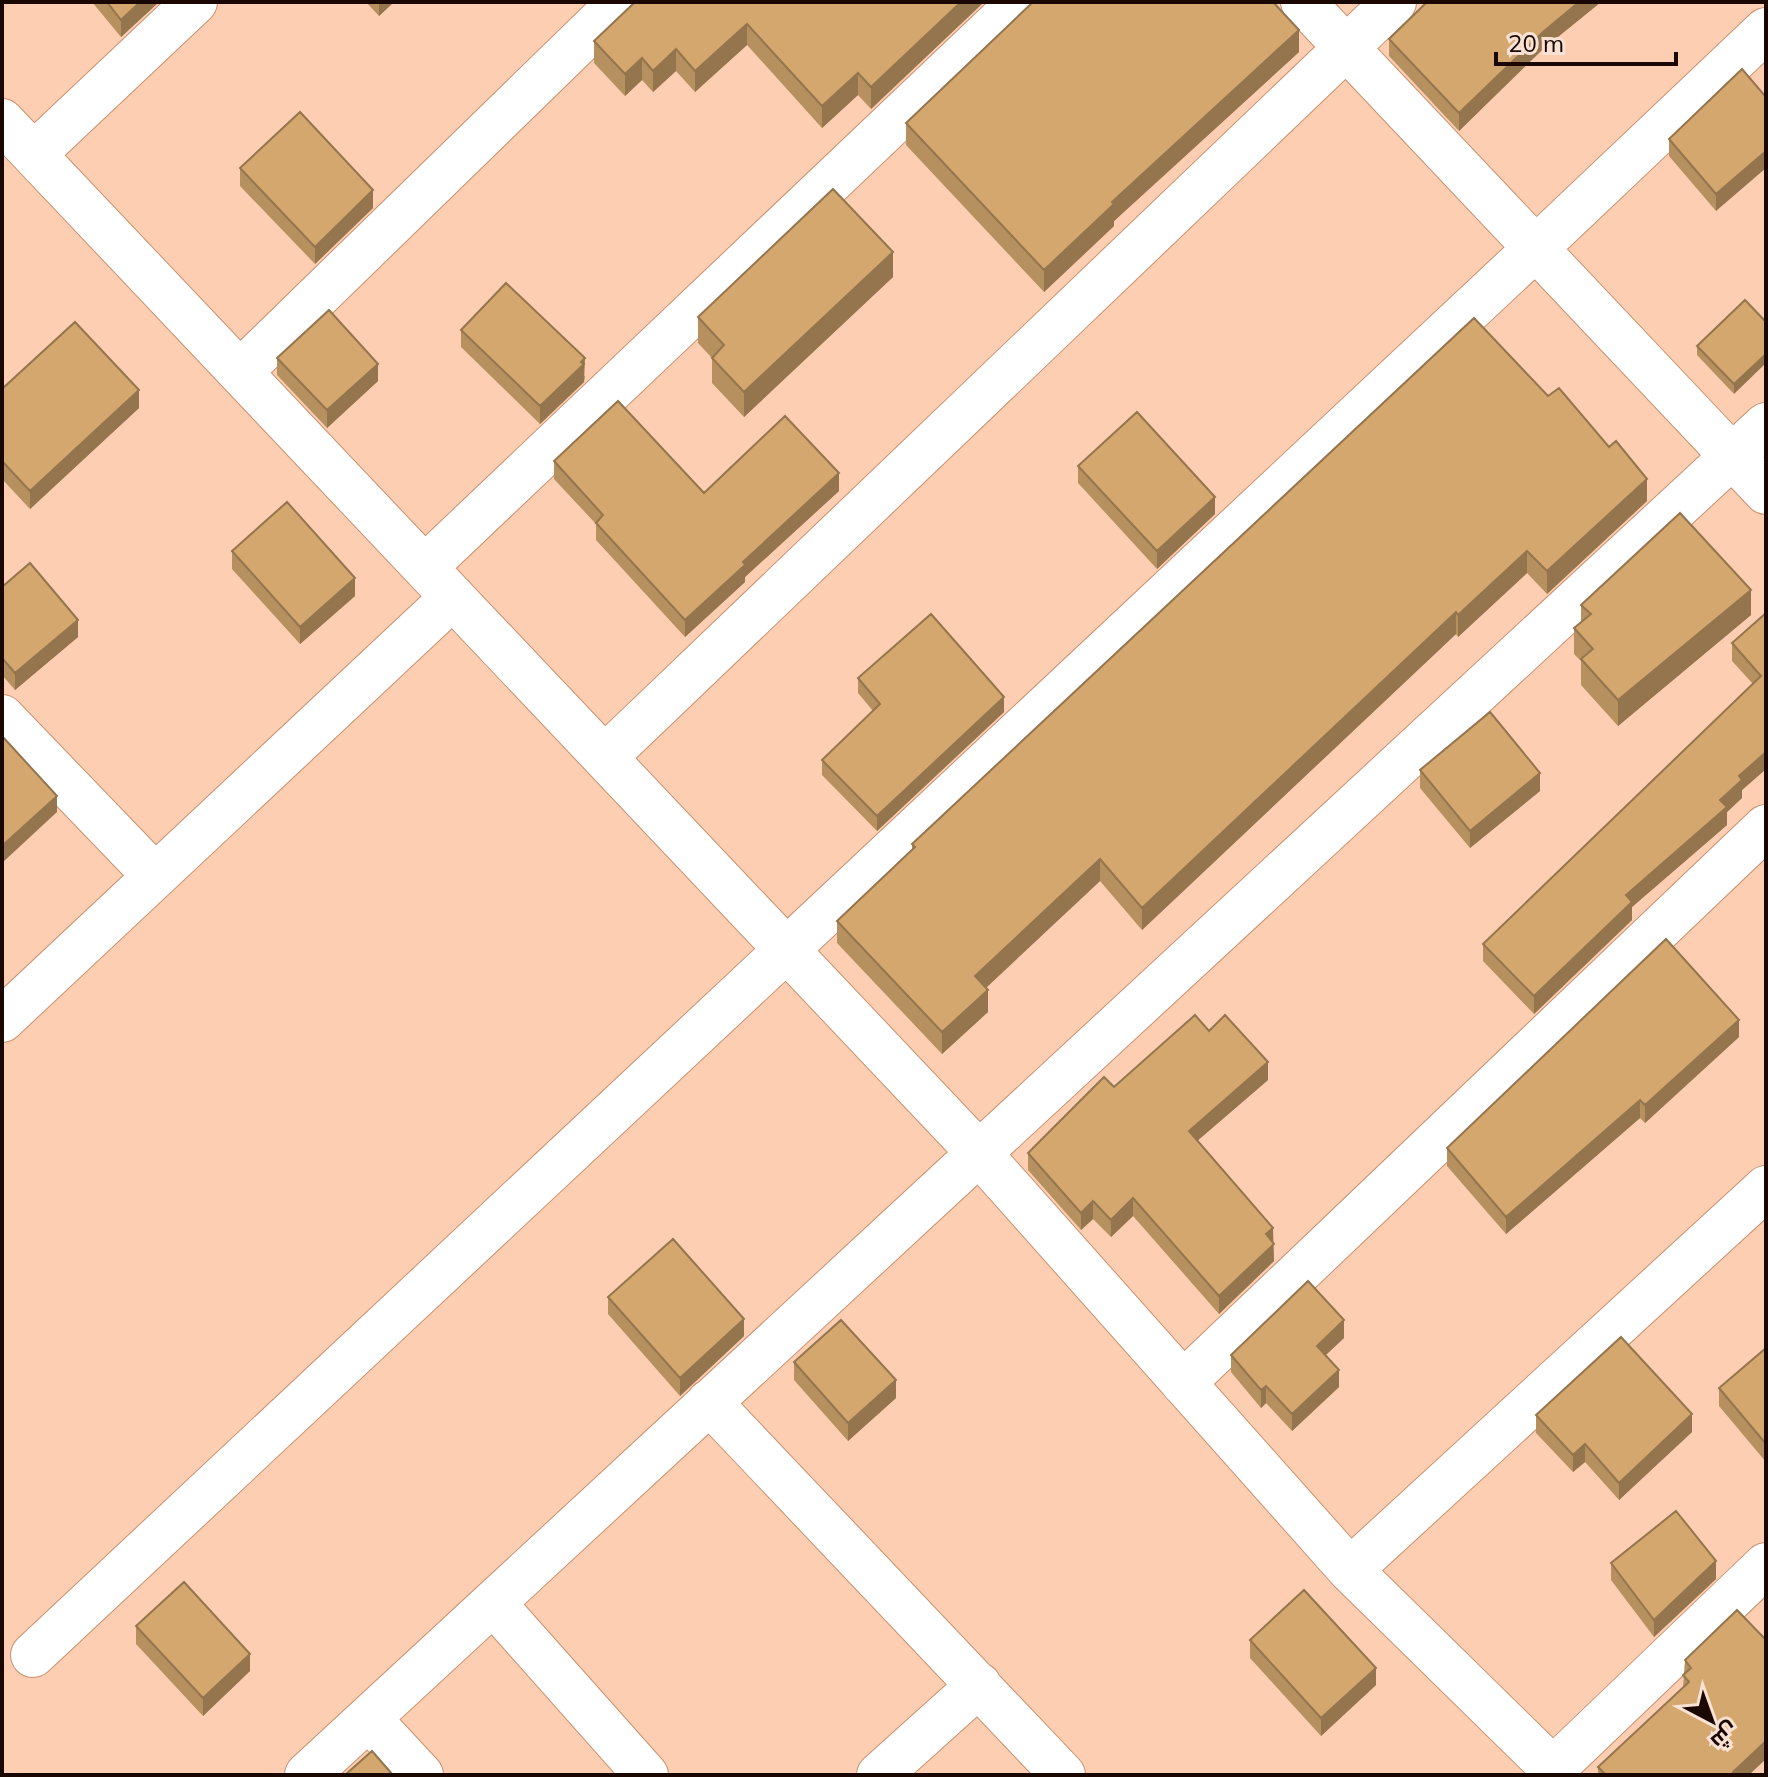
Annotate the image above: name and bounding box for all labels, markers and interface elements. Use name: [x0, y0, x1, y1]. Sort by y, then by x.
scale bar: [1496, 16, 1676, 66]
text: 20 m: [1508, 28, 1564, 58]
north arrow: [1672, 1681, 1752, 1761]
text: ش: [1705, 1716, 1745, 1756]

